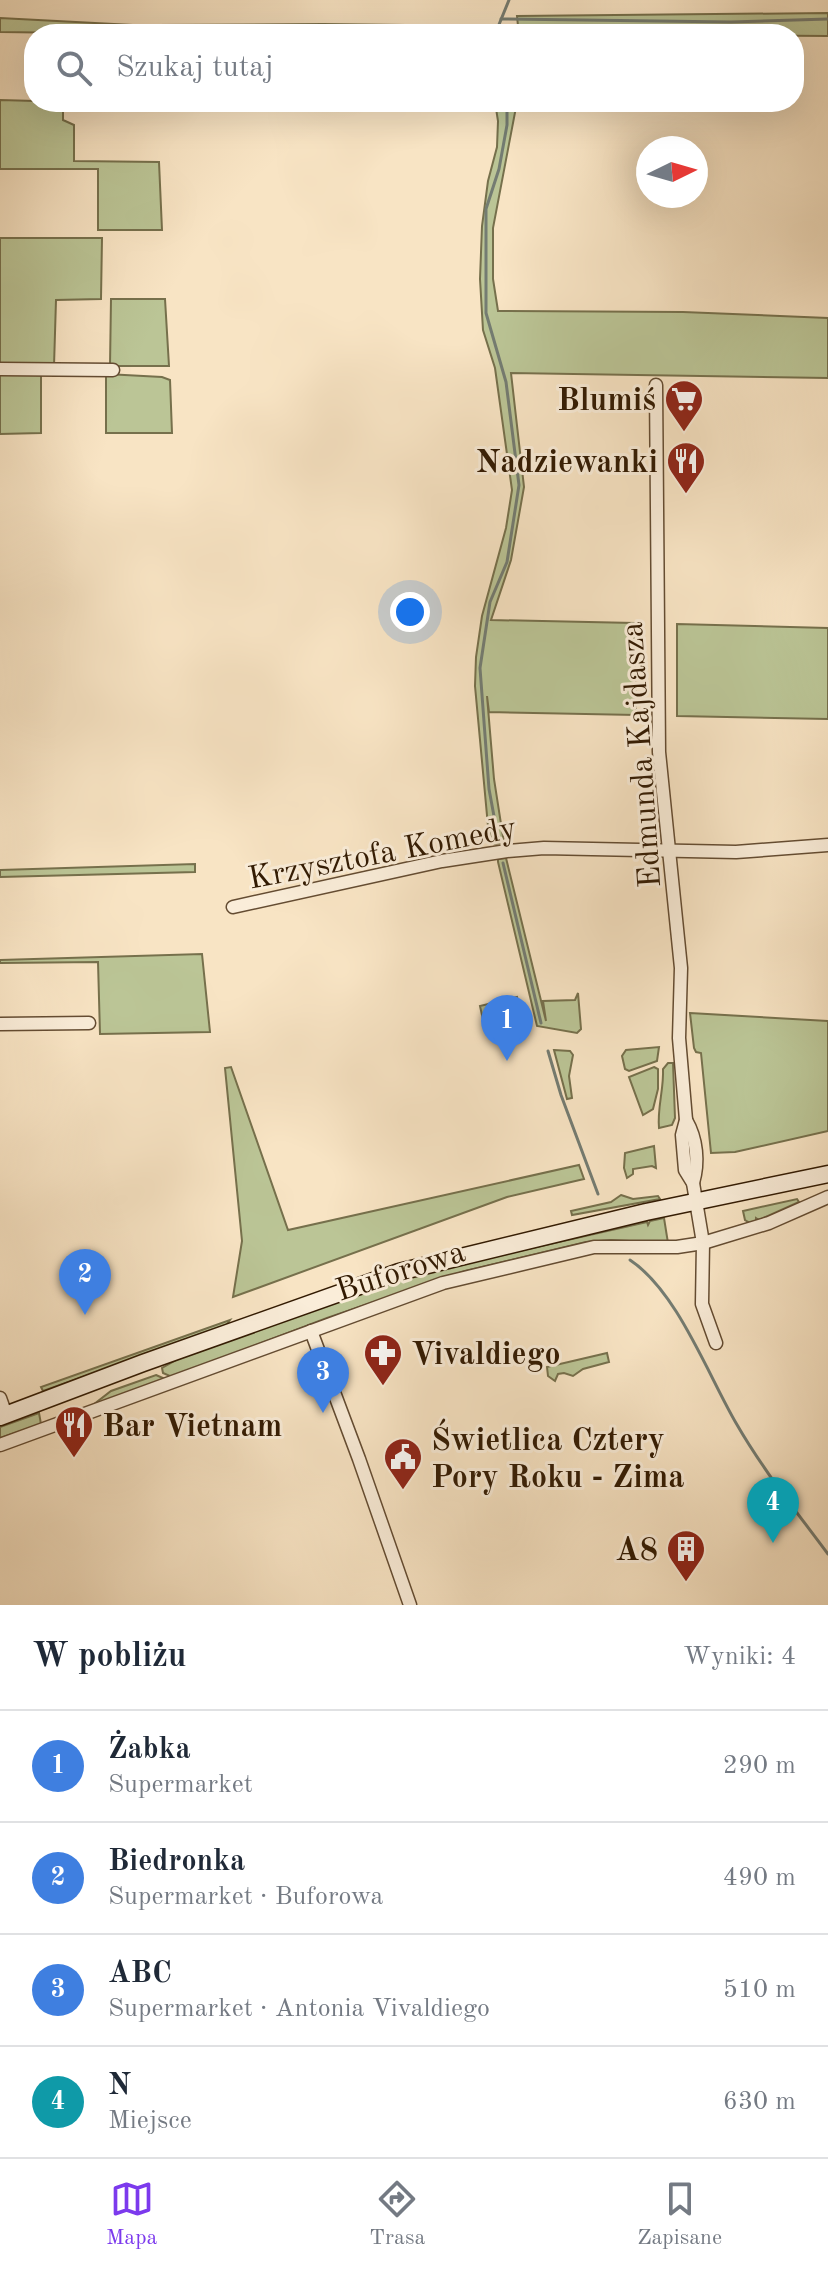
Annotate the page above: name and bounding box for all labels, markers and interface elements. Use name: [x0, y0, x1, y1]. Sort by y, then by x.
search box: [24, 24, 804, 112]
icon: search: [52, 46, 96, 90]
text: Szukaj tutaj: [116, 53, 274, 83]
north arrow: [636, 136, 708, 208]
supermarket icon: Blumiś: [663, 378, 705, 433]
place label: Blumiś: [557, 386, 656, 418]
restaurant icon: Nadziewanki: [665, 440, 707, 495]
place label: Nadziewanki: [476, 448, 658, 480]
your location: [390, 592, 430, 632]
street label: Edmunda Kajdasza: [618, 621, 668, 889]
street label: Krzysztofa Komedy: [246, 813, 519, 897]
pin: 1: [481, 995, 533, 1061]
street label: Buforowa: [332, 1237, 470, 1309]
pin: 2: [59, 1249, 111, 1315]
pharmacy icon: Vivaldiego: [362, 1332, 404, 1387]
place label: Vivaldiego: [411, 1340, 561, 1372]
pin: 3: [297, 1347, 349, 1413]
restaurant icon: Bar Vietnam: [53, 1404, 95, 1459]
place label: Bar Vietnam: [102, 1412, 282, 1444]
place label: Świetlica Cztery Pory Roku - Zima: [431, 1418, 685, 1495]
public building icon: Świetlica Cztery Pory Roku - Zima: [382, 1436, 424, 1491]
pin: 4: [747, 1477, 799, 1543]
building icon: A8: [665, 1528, 707, 1583]
place label: A8: [615, 1536, 658, 1568]
text: W pobliżu: [32, 1640, 187, 1674]
text: Wyniki: 4: [683, 1644, 796, 1670]
text: Żabka: [108, 1735, 191, 1765]
text: 1: [50, 1753, 66, 1779]
text: 290 m: [723, 1753, 796, 1779]
text: Supermarket: [108, 1772, 253, 1798]
text: Biedronka: [108, 1847, 245, 1877]
text: 2: [50, 1865, 66, 1891]
text: 490 m: [723, 1865, 796, 1891]
text: Supermarket · Buforowa: [108, 1884, 383, 1910]
text: ABC: [108, 1959, 172, 1989]
text: 3: [50, 1977, 66, 2003]
text: 510 m: [723, 1977, 796, 2003]
text: Supermarket · Antonia Vivaldiego: [108, 1996, 490, 2022]
text: N: [108, 2071, 131, 2101]
text: 4: [50, 2089, 66, 2115]
text: 630 m: [723, 2089, 796, 2115]
text: Miejsce: [108, 2108, 192, 2134]
tab: Mapa: [106, 2177, 157, 2252]
tab: Trasa: [369, 2177, 425, 2252]
tab: Zapisane: [637, 2177, 722, 2252]

